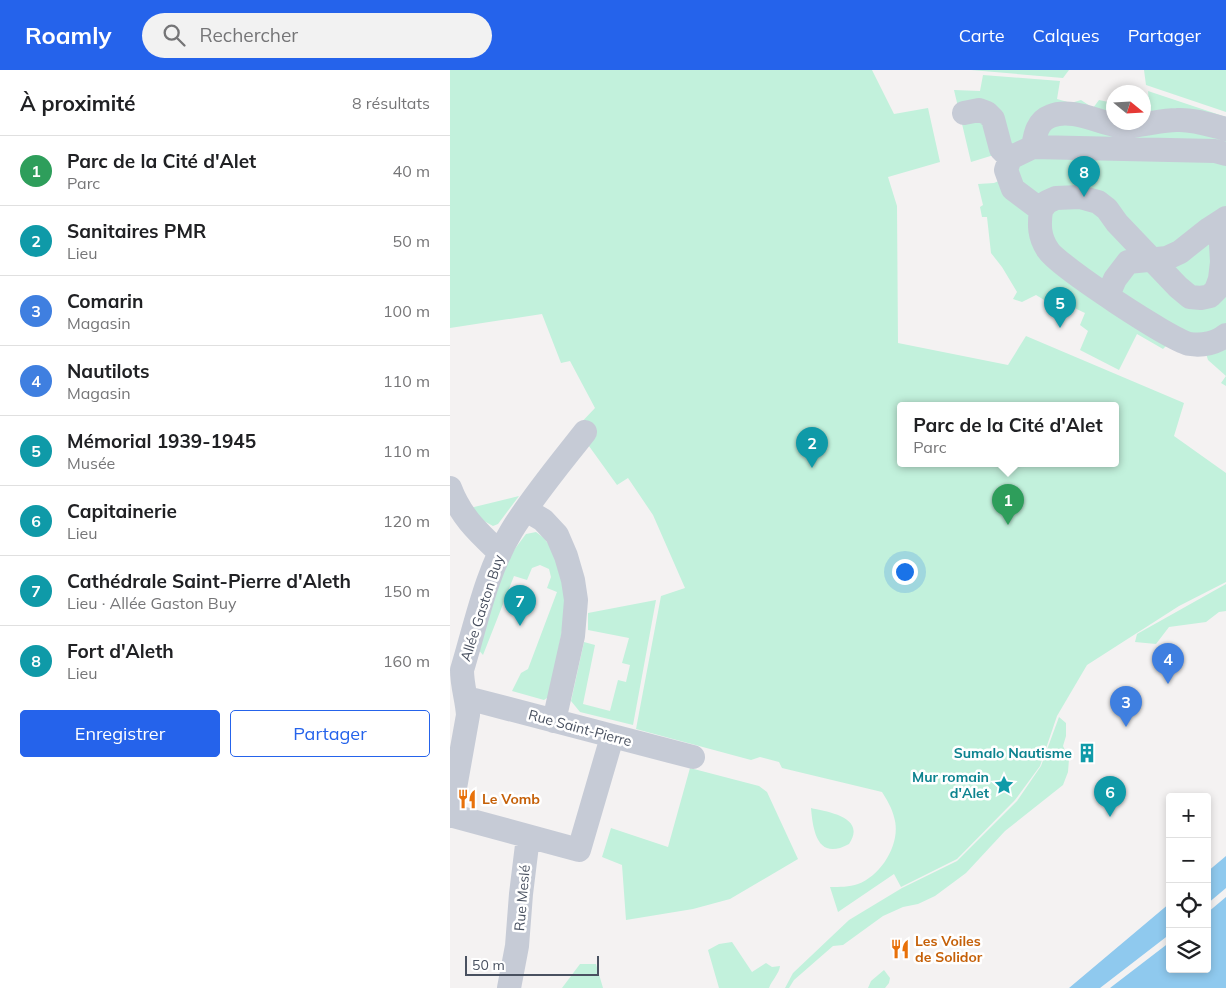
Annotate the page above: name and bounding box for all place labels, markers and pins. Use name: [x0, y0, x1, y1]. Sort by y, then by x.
pin: 8: [1068, 156, 1100, 197]
pin: 5: [1044, 287, 1076, 328]
pin: 2: [796, 427, 828, 468]
pin: 1: [992, 484, 1024, 525]
pin: 7: [504, 585, 536, 626]
pin: 4: [1152, 643, 1184, 684]
pin: 3: [1110, 686, 1142, 727]
building icon: Sumalo Nautisme: [1076, 742, 1098, 764]
place label: Sumalo Nautisme: [954, 744, 1072, 762]
place label: Mur romain d'Alet: [912, 768, 990, 802]
place icon: Mur romain d'Alet: [993, 774, 1015, 796]
pin: 6: [1094, 776, 1126, 817]
restaurant icon: Le Vomb: [456, 788, 478, 810]
place label: Le Vomb: [482, 790, 540, 808]
place label: Les Voiles de Solidor: [915, 932, 983, 966]
restaurant icon: Les Voiles de Solidor: [889, 938, 911, 960]

